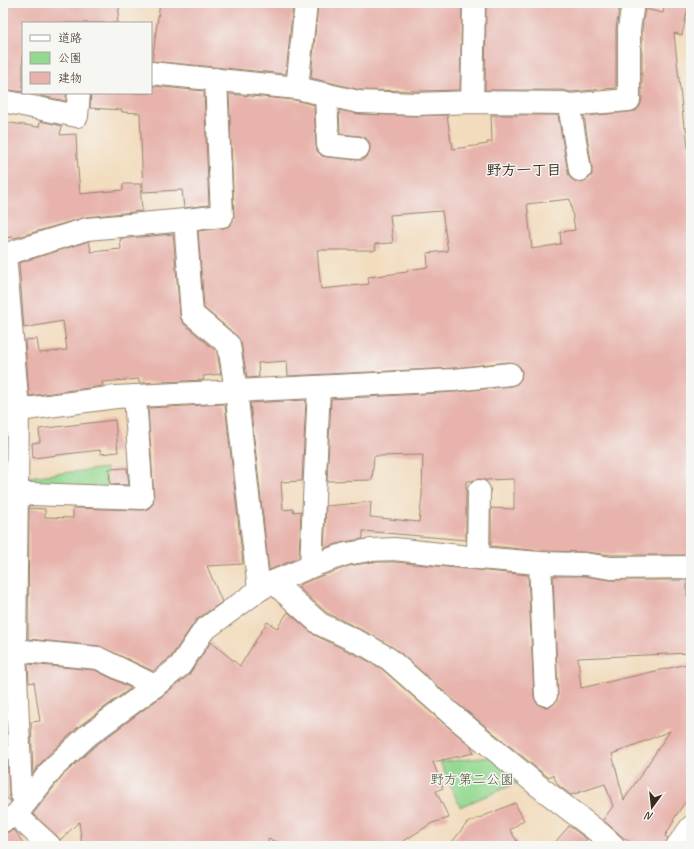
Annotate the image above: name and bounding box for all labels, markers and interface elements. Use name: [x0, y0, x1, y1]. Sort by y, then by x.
legend: [22, 22, 152, 94]
text: 道路: [58, 30, 82, 46]
text: 公園: [58, 50, 82, 66]
text: 建物: [58, 70, 82, 86]
district label: 野方一丁目: [486, 161, 562, 180]
park label: 野方第二公園: [430, 771, 514, 788]
north arrow: [632, 787, 672, 827]
text: N: [642, 808, 655, 824]

